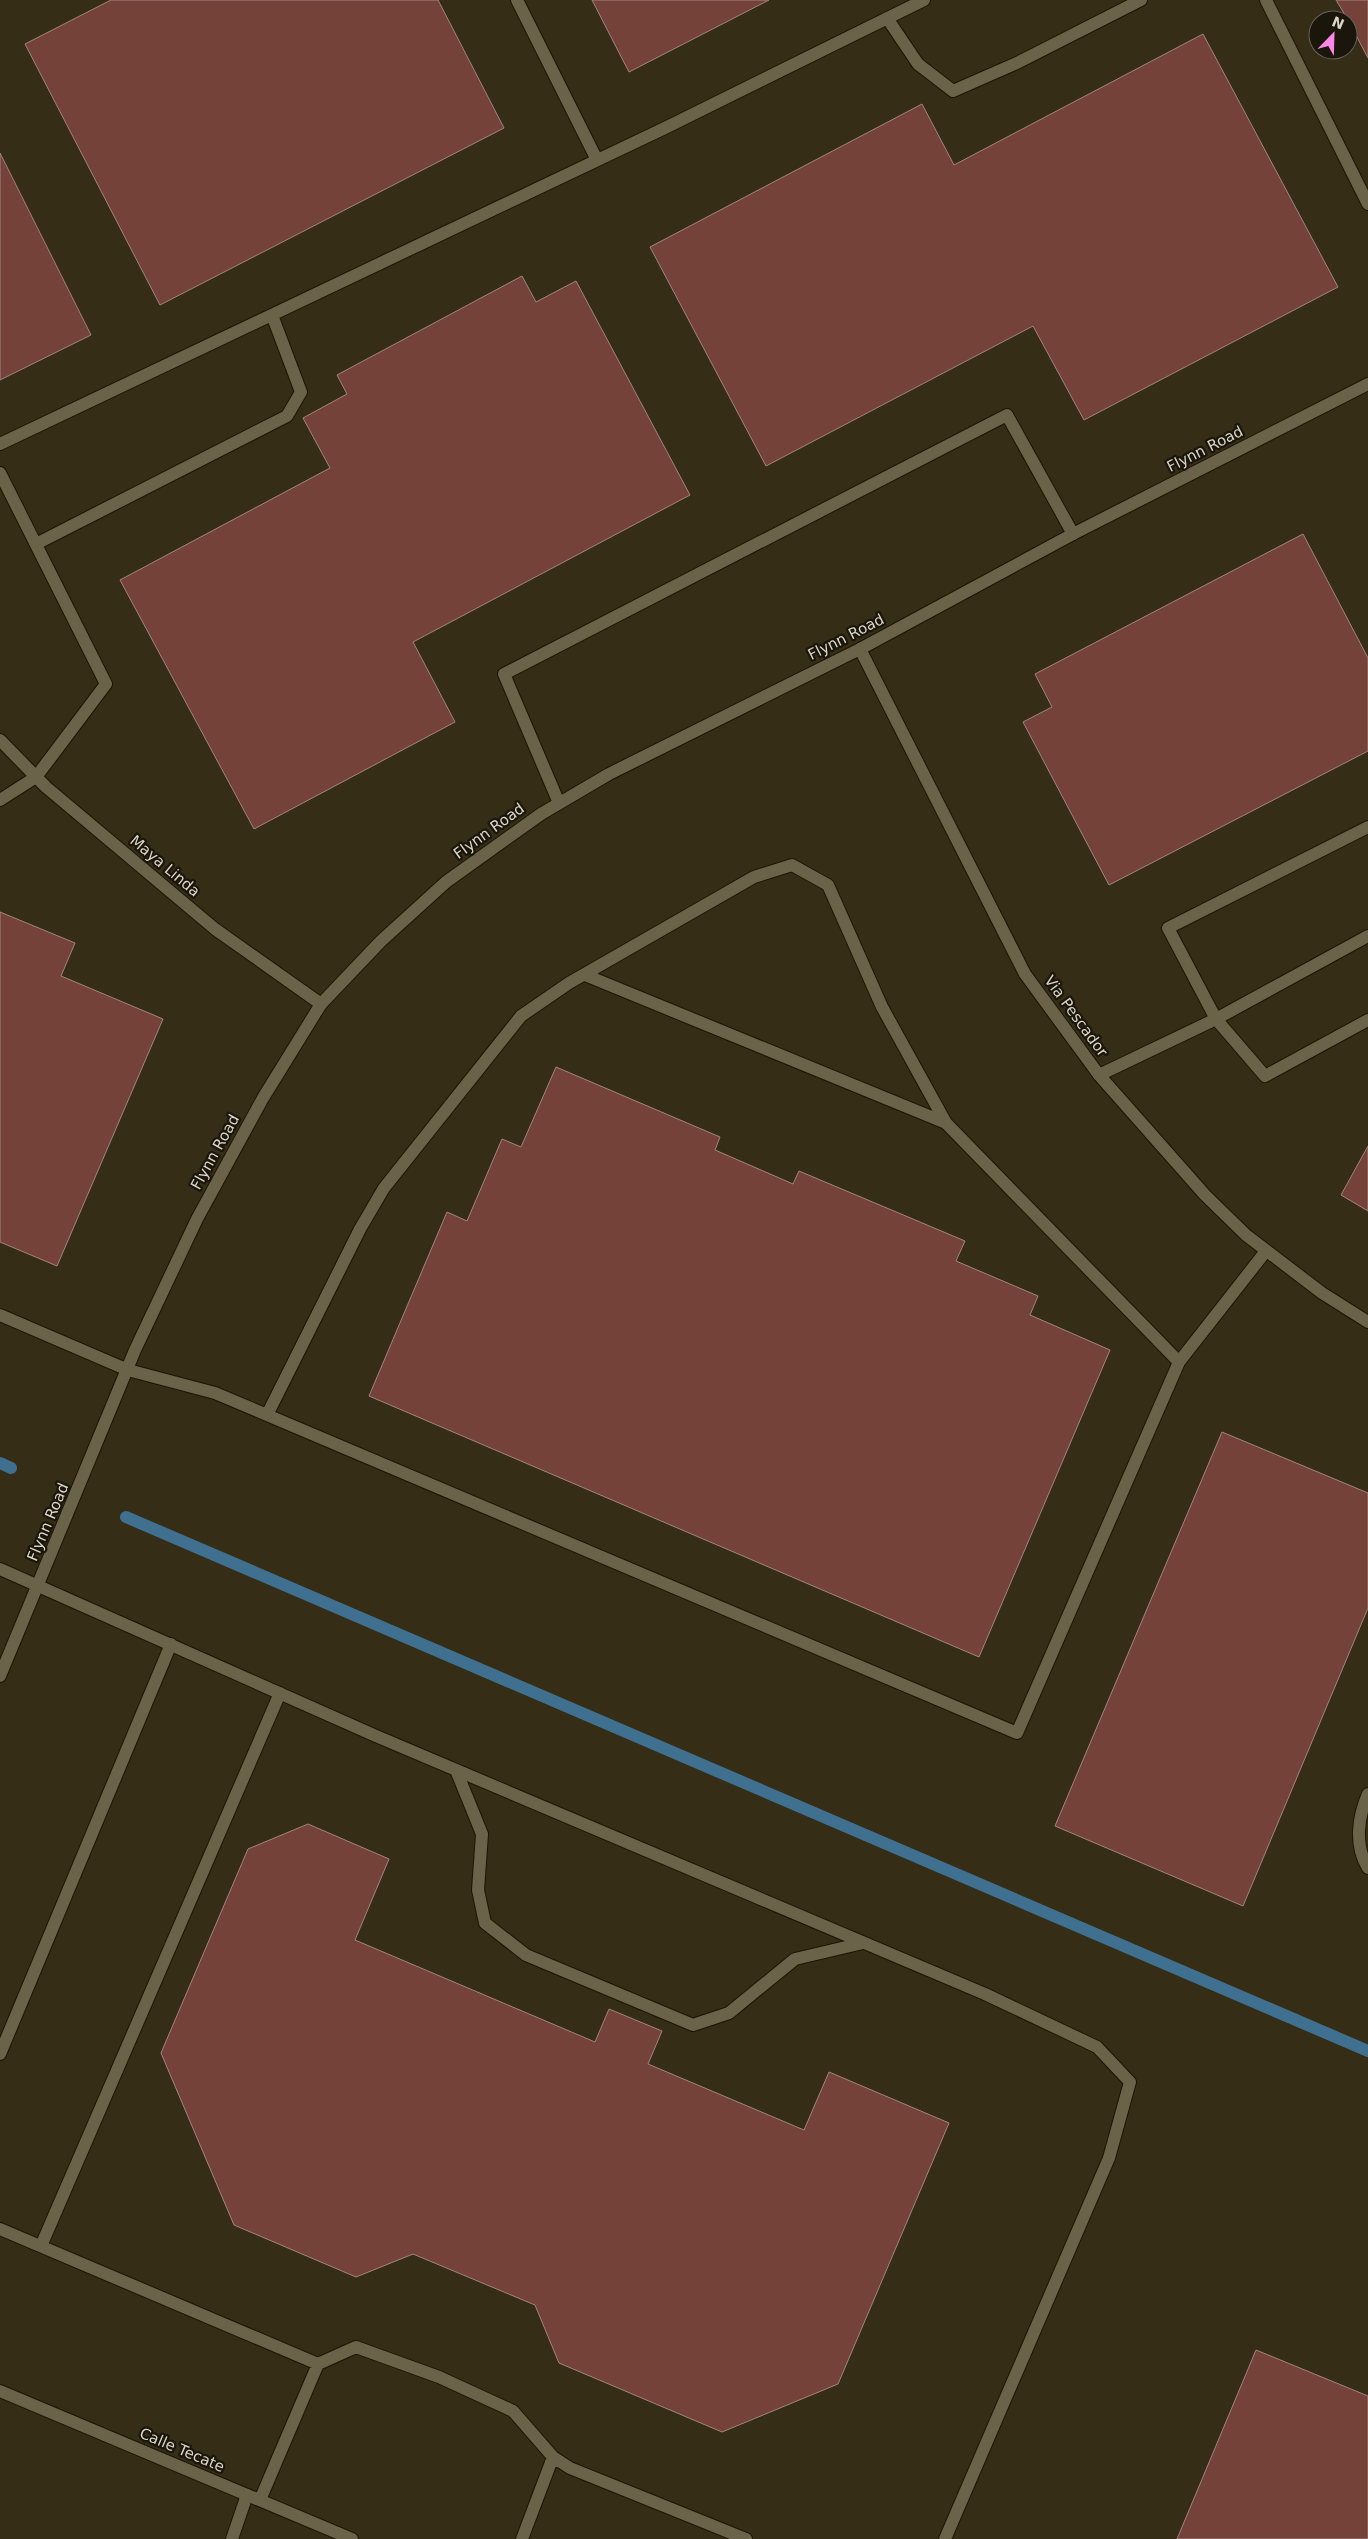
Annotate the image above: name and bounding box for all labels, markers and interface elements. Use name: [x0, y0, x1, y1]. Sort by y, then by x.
north arrow: [1308, 10, 1358, 60]
text: N: [1330, 13, 1347, 33]
street label: Flynn Road: [1164, 422, 1246, 476]
street label: Flynn Road: [805, 610, 887, 664]
street label: Flynn Road: [450, 799, 528, 863]
street label: Maya Linda: [126, 832, 204, 900]
street label: Via Pescador: [1041, 972, 1112, 1061]
street label: Flynn Road: [187, 1111, 243, 1193]
street label: Flynn Road: [23, 1480, 73, 1564]
street label: Calle Tecate: [137, 2424, 227, 2476]

